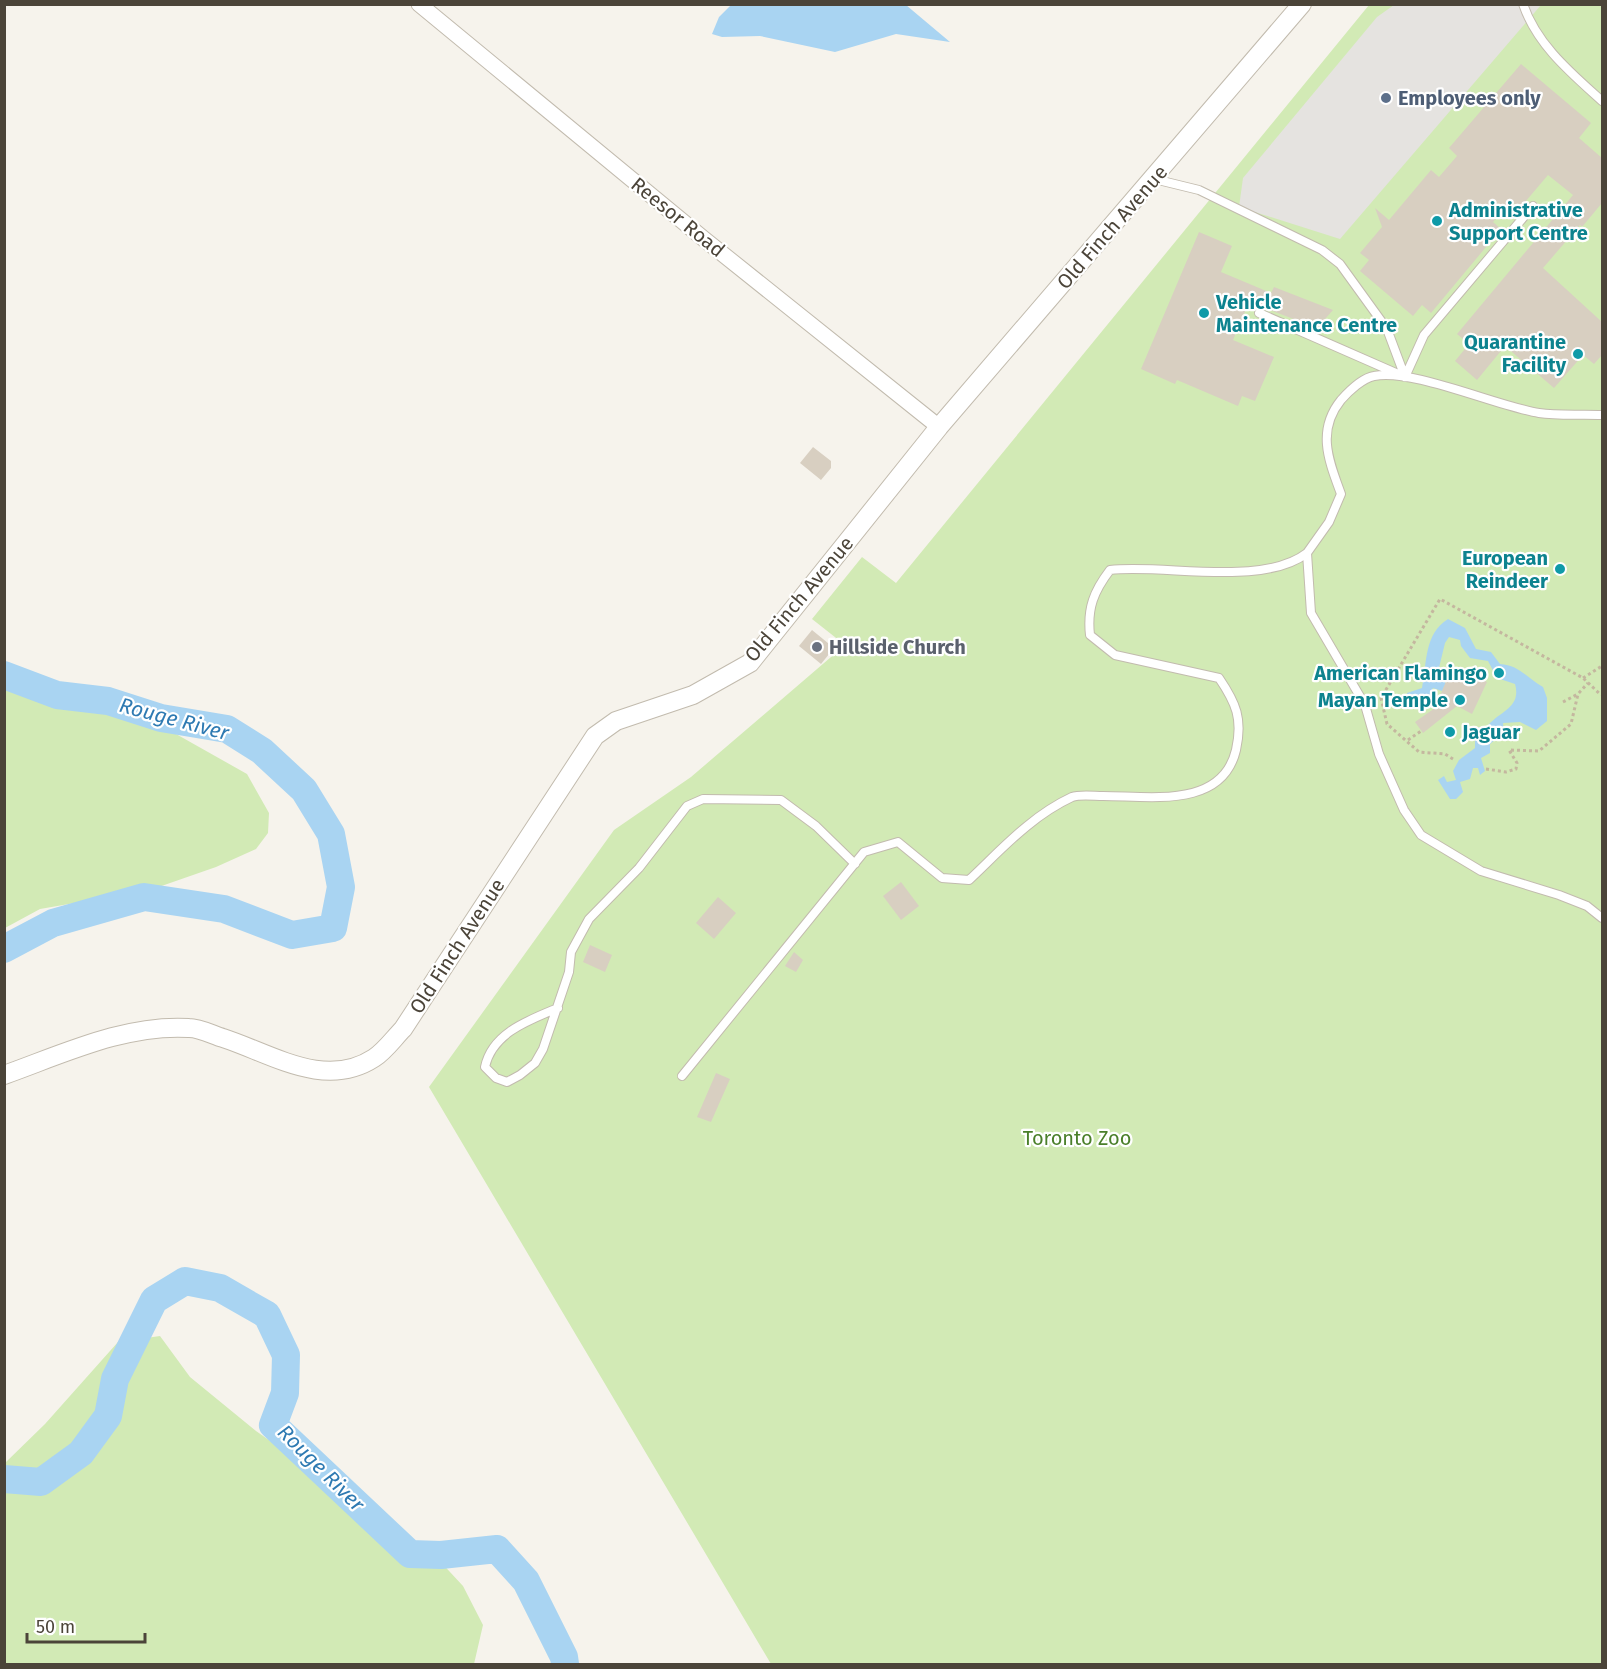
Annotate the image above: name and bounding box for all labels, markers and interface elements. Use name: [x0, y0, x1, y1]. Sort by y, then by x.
place label: Employees only: [1398, 86, 1541, 110]
marker: Employees only: [1379, 91, 1393, 105]
street label: Old Finch Avenue: [1052, 160, 1172, 294]
street label: Reesor Road: [626, 172, 730, 262]
place label: Administrative Support Centre: [1448, 198, 1588, 245]
marker: Administrative Support Centre: [1430, 214, 1444, 228]
place label: Vehicle Maintenance Centre: [1215, 290, 1397, 337]
marker: Vehicle Maintenance Centre: [1197, 306, 1211, 320]
place label: Quarantine Facility: [1464, 330, 1567, 377]
marker: Quarantine Facility: [1571, 347, 1585, 361]
street label: Old Finch Avenue: [740, 531, 858, 667]
place label: European Reindeer: [1462, 546, 1549, 593]
marker: European Reindeer: [1553, 562, 1567, 576]
place label: Hillside Church: [829, 635, 966, 659]
marker: Hillside Church: [810, 640, 824, 654]
place label: American Flamingo: [1313, 661, 1487, 685]
marker: American Flamingo: [1492, 666, 1506, 680]
place label: Mayan Temple: [1318, 688, 1448, 712]
water label: Rouge River: [116, 692, 233, 746]
marker: Mayan Temple: [1453, 693, 1467, 707]
place label: Jaguar: [1461, 720, 1521, 744]
marker: Jaguar: [1443, 725, 1457, 739]
street label: Old Finch Avenue: [404, 874, 510, 1018]
park label: Toronto Zoo: [1023, 1126, 1131, 1150]
water label: Rouge River: [272, 1419, 371, 1518]
scale bar: [27, 1606, 146, 1644]
text: 50 m: [36, 1616, 75, 1638]

